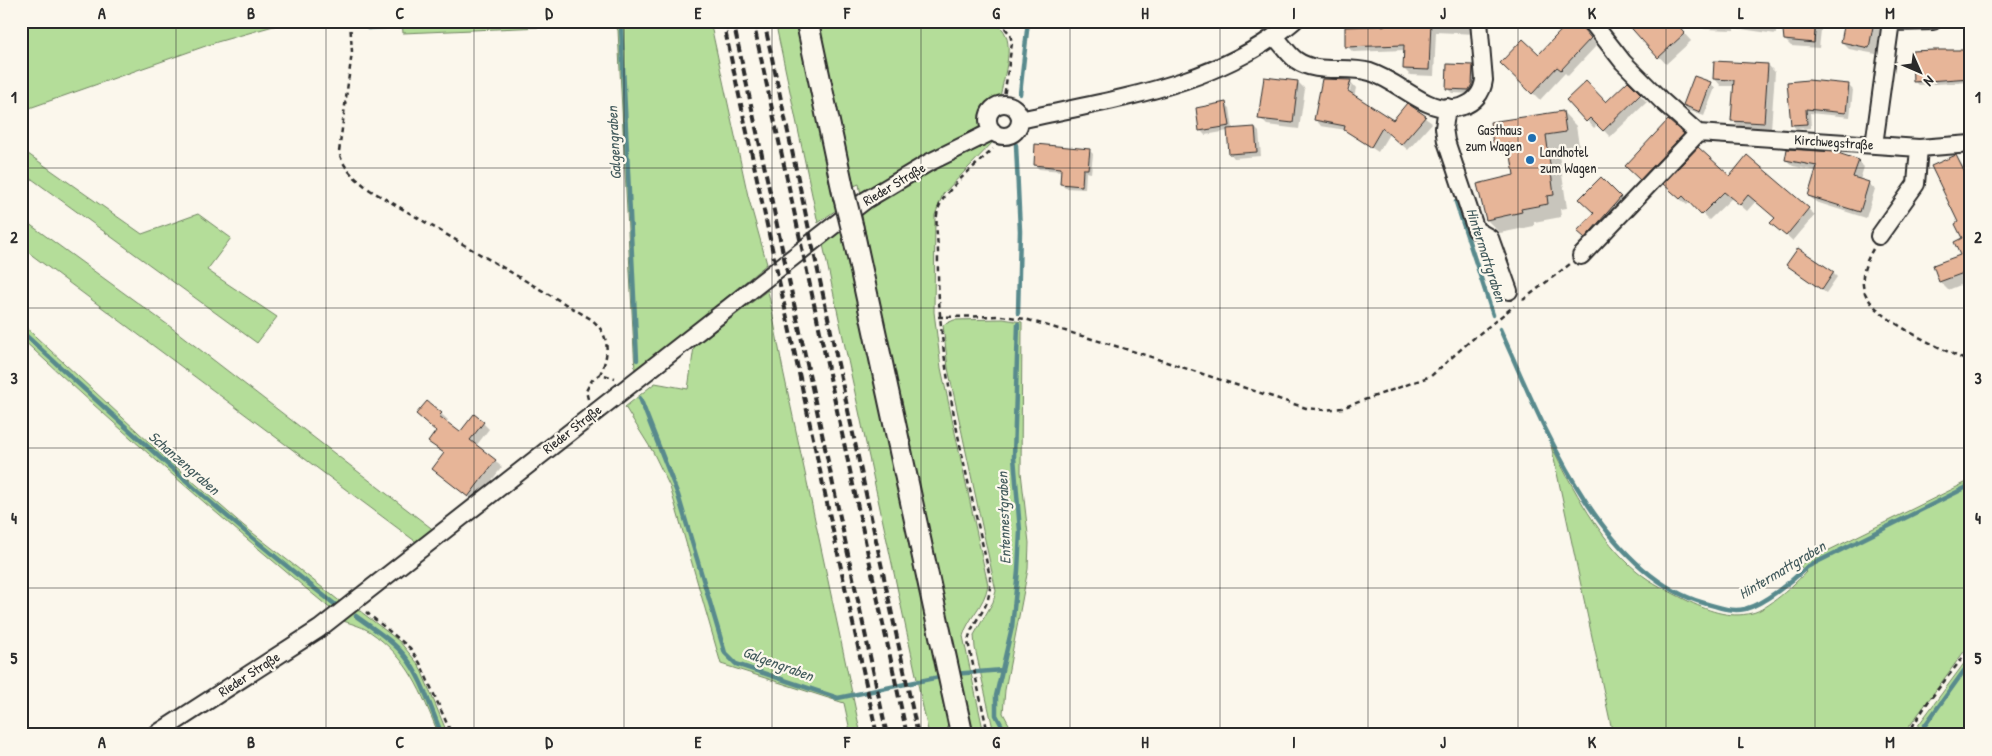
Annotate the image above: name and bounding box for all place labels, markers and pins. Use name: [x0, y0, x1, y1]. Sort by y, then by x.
place label: Gasthaus zum Wagen: [1465, 120, 1522, 156]
marker: Gasthaus zum Wagen: [1526, 132, 1538, 144]
place label: Landhotel zum Wagen: [1540, 142, 1597, 178]
marker: Landhotel zum Wagen: [1524, 154, 1536, 166]

